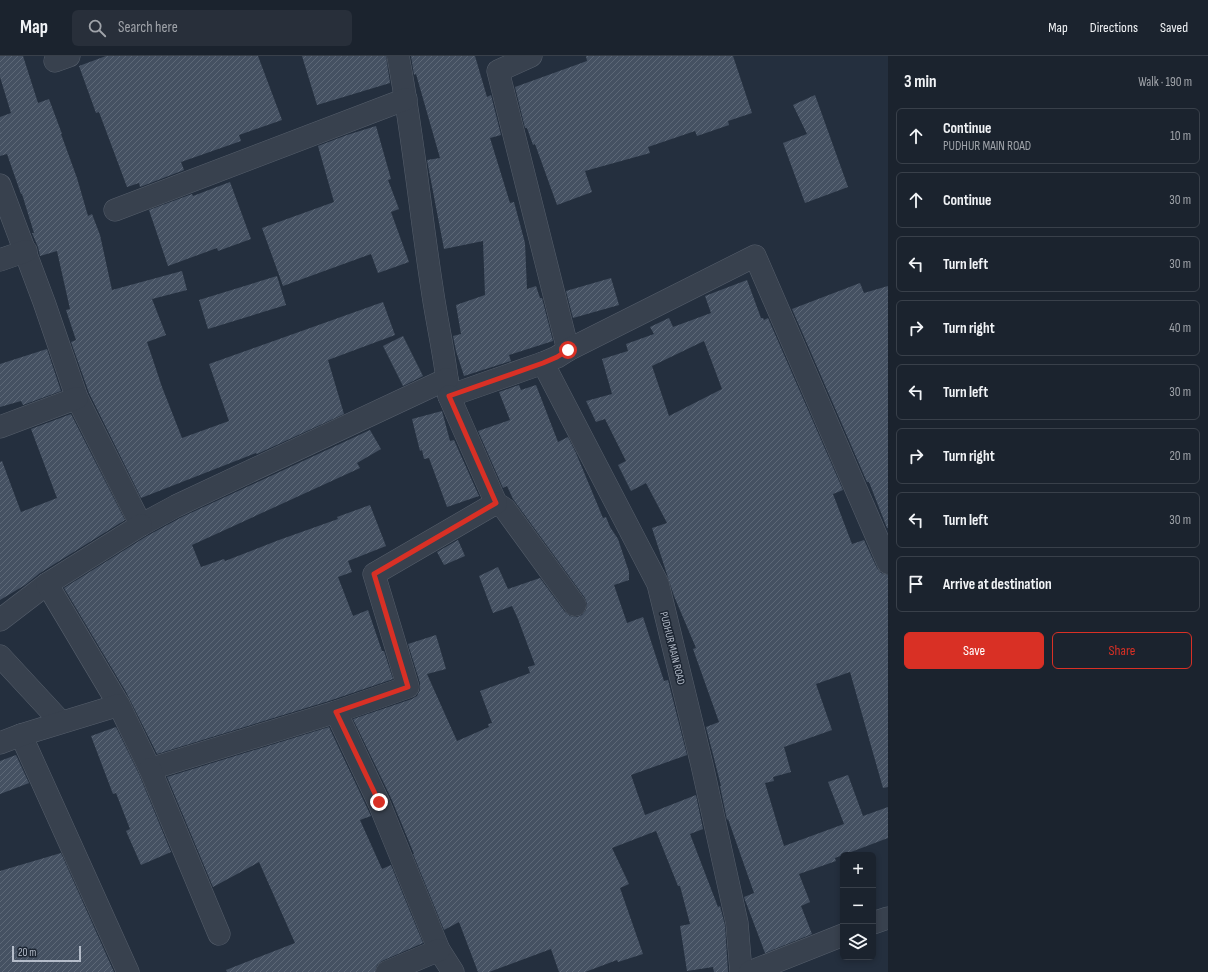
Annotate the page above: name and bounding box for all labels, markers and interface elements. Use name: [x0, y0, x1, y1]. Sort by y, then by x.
search box: [72, 10, 352, 46]
text: Map: [20, 16, 48, 39]
icon: search: [86, 17, 108, 39]
text: Search here: [118, 18, 178, 37]
text: Map: [1048, 19, 1068, 36]
text: Directions: [1090, 19, 1138, 36]
text: Saved: [1160, 19, 1188, 36]
text: 3 min: [904, 72, 937, 92]
text: Walk · 190 m: [1138, 74, 1192, 90]
text: Continue: [943, 119, 992, 138]
icon: ahead: [905, 125, 927, 147]
text: 10 m: [1170, 128, 1191, 144]
text: PUDHUR MAIN ROAD: [943, 138, 1031, 154]
icon: ahead: [905, 189, 927, 211]
text: Continue: [943, 191, 992, 210]
text: 30 m: [1169, 192, 1191, 208]
icon: left: [905, 253, 927, 275]
text: Turn left: [943, 255, 988, 274]
text: 30 m: [1169, 256, 1191, 272]
icon: right: [905, 317, 927, 339]
text: Turn right: [943, 319, 995, 338]
text: 40 m: [1169, 320, 1191, 336]
route start: [559, 341, 577, 359]
icon: left: [905, 381, 927, 403]
text: Turn left: [943, 383, 988, 402]
text: 30 m: [1169, 384, 1191, 400]
icon: right: [905, 445, 927, 467]
text: Turn right: [943, 447, 995, 466]
text: 20 m: [1169, 448, 1191, 464]
icon: left: [905, 509, 927, 531]
text: Turn left: [943, 511, 988, 530]
text: 30 m: [1169, 512, 1191, 528]
icon: arrive: [905, 573, 927, 595]
text: Arrive at destination: [943, 575, 1052, 594]
street label: PUDHUR MAIN ROAD: [657, 610, 688, 686]
button: Save: [904, 632, 1044, 669]
button: Share: [1052, 632, 1192, 669]
route end: [370, 793, 388, 811]
map controls: [840, 852, 876, 960]
button: +: [840, 852, 876, 888]
button: −: [840, 888, 876, 924]
button: layers: [840, 924, 876, 960]
scale bar: [12, 944, 81, 963]
text: 20 m: [18, 946, 36, 959]

